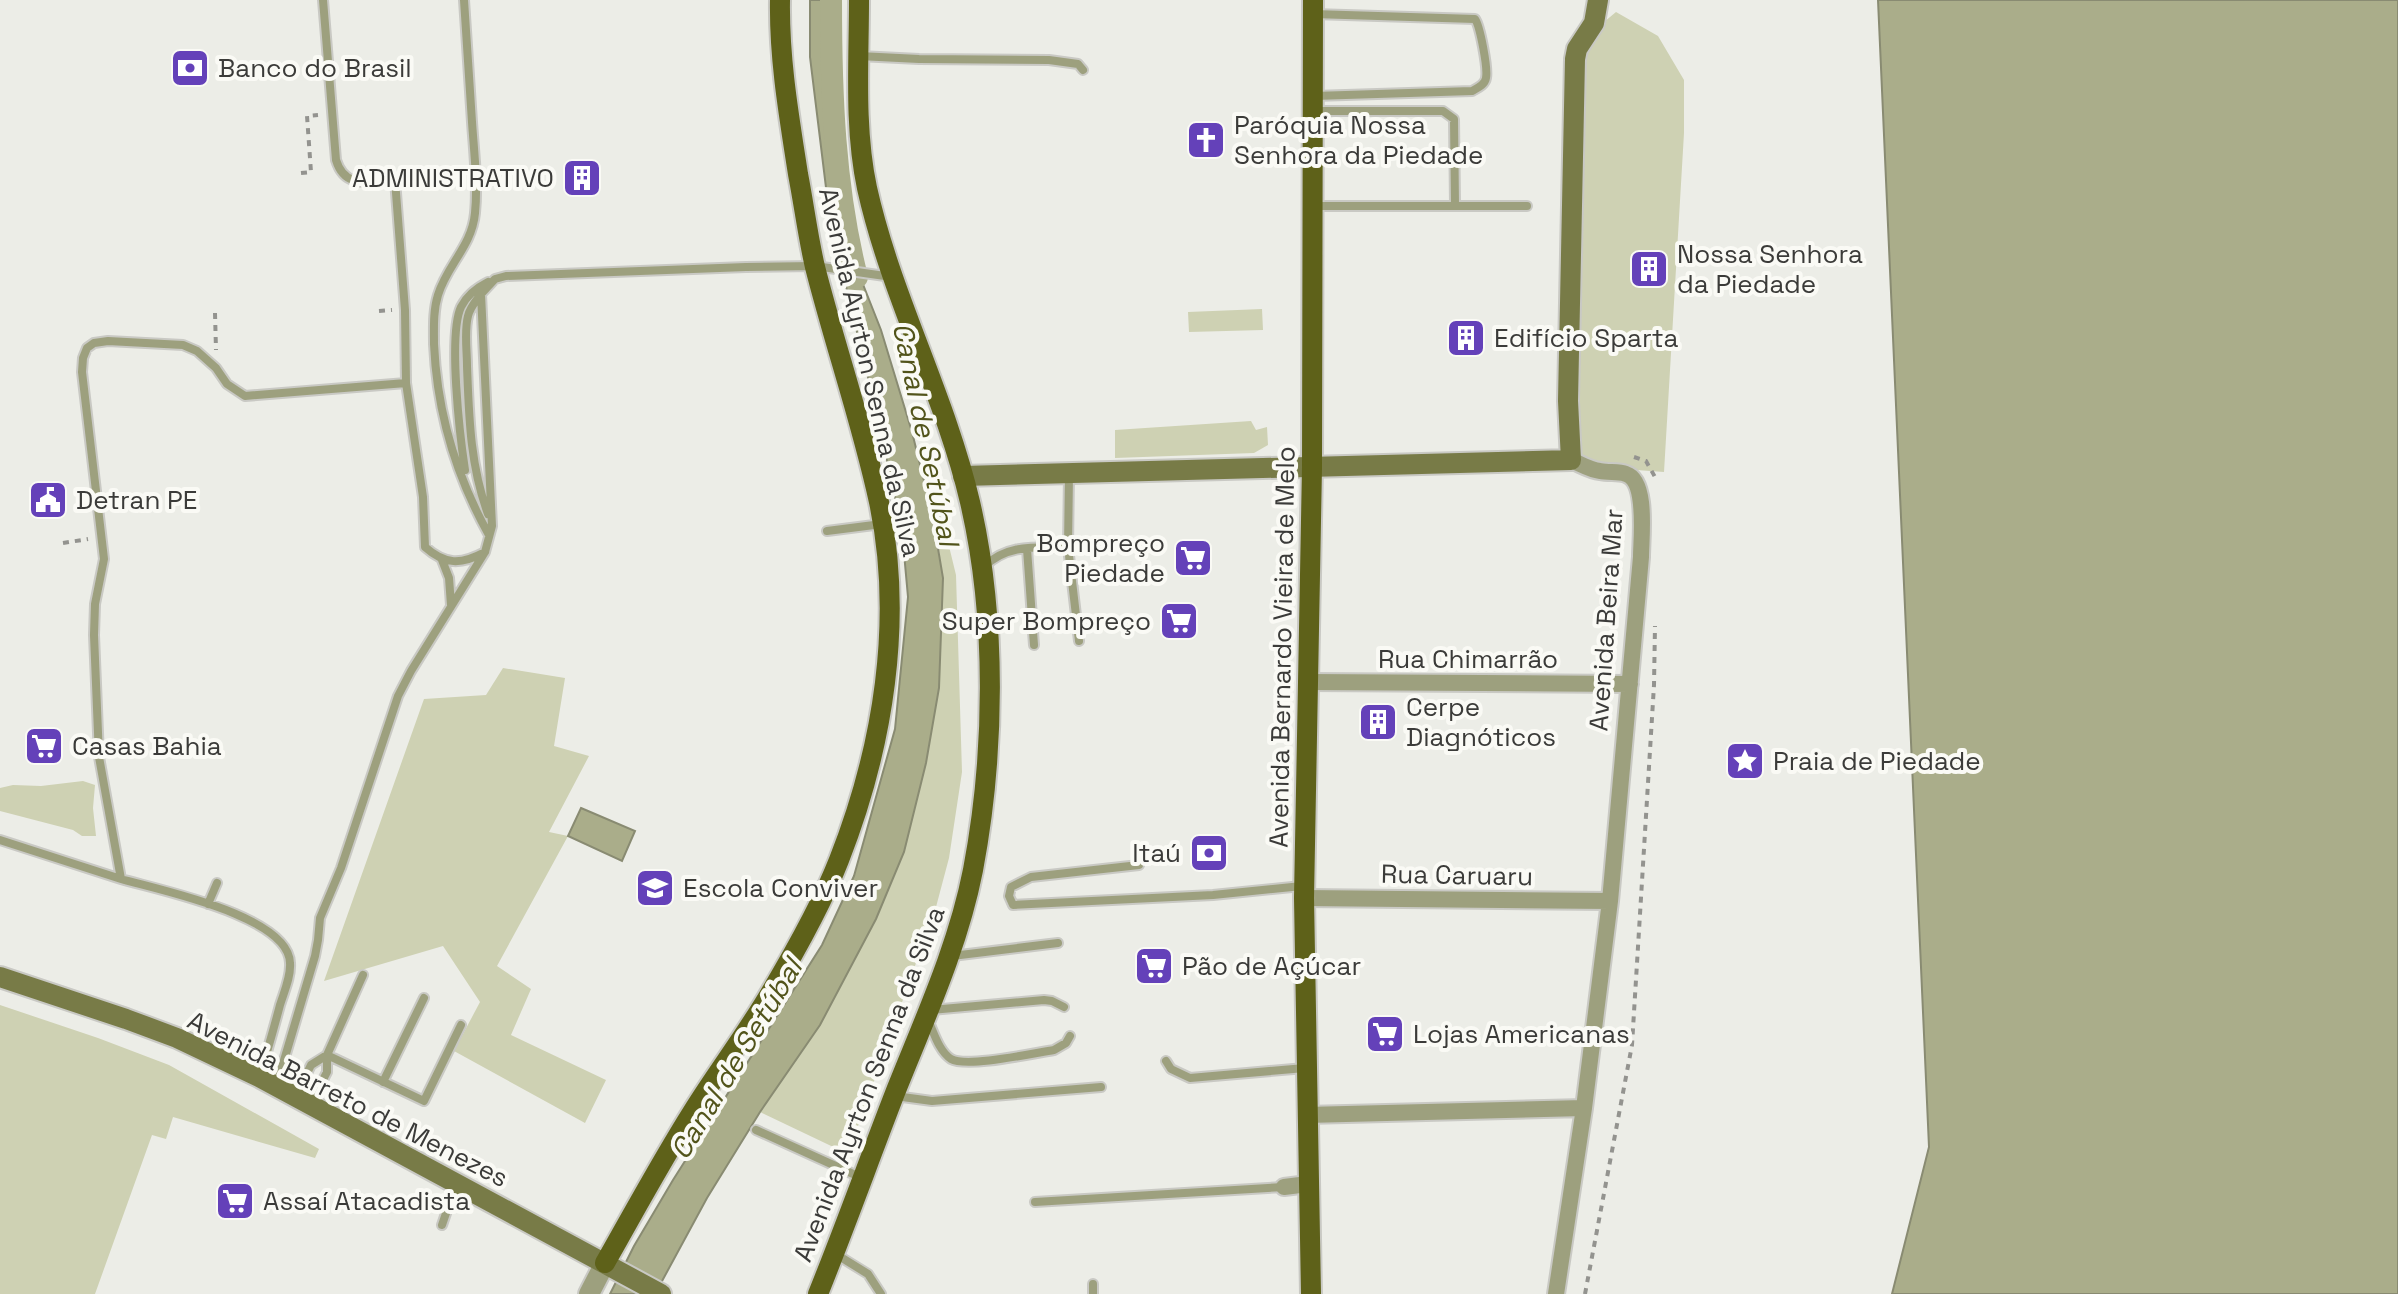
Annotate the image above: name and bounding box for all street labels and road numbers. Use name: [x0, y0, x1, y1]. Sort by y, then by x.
street label: Avenida Ayrton Senna da Silva: [811, 184, 929, 560]
street label: Avenida Bernardo Vieira de Melo: [1261, 446, 1303, 848]
street label: Avenida Beira Mar: [1581, 508, 1631, 732]
street label: Rua Chimarrão: [1378, 642, 1558, 676]
street label: Rua Caruaru: [1381, 857, 1533, 893]
street label: Avenida Ayrton Senna da Silva: [785, 902, 953, 1266]
street label: Avenida Barreto de Menezes: [182, 1003, 514, 1195]

